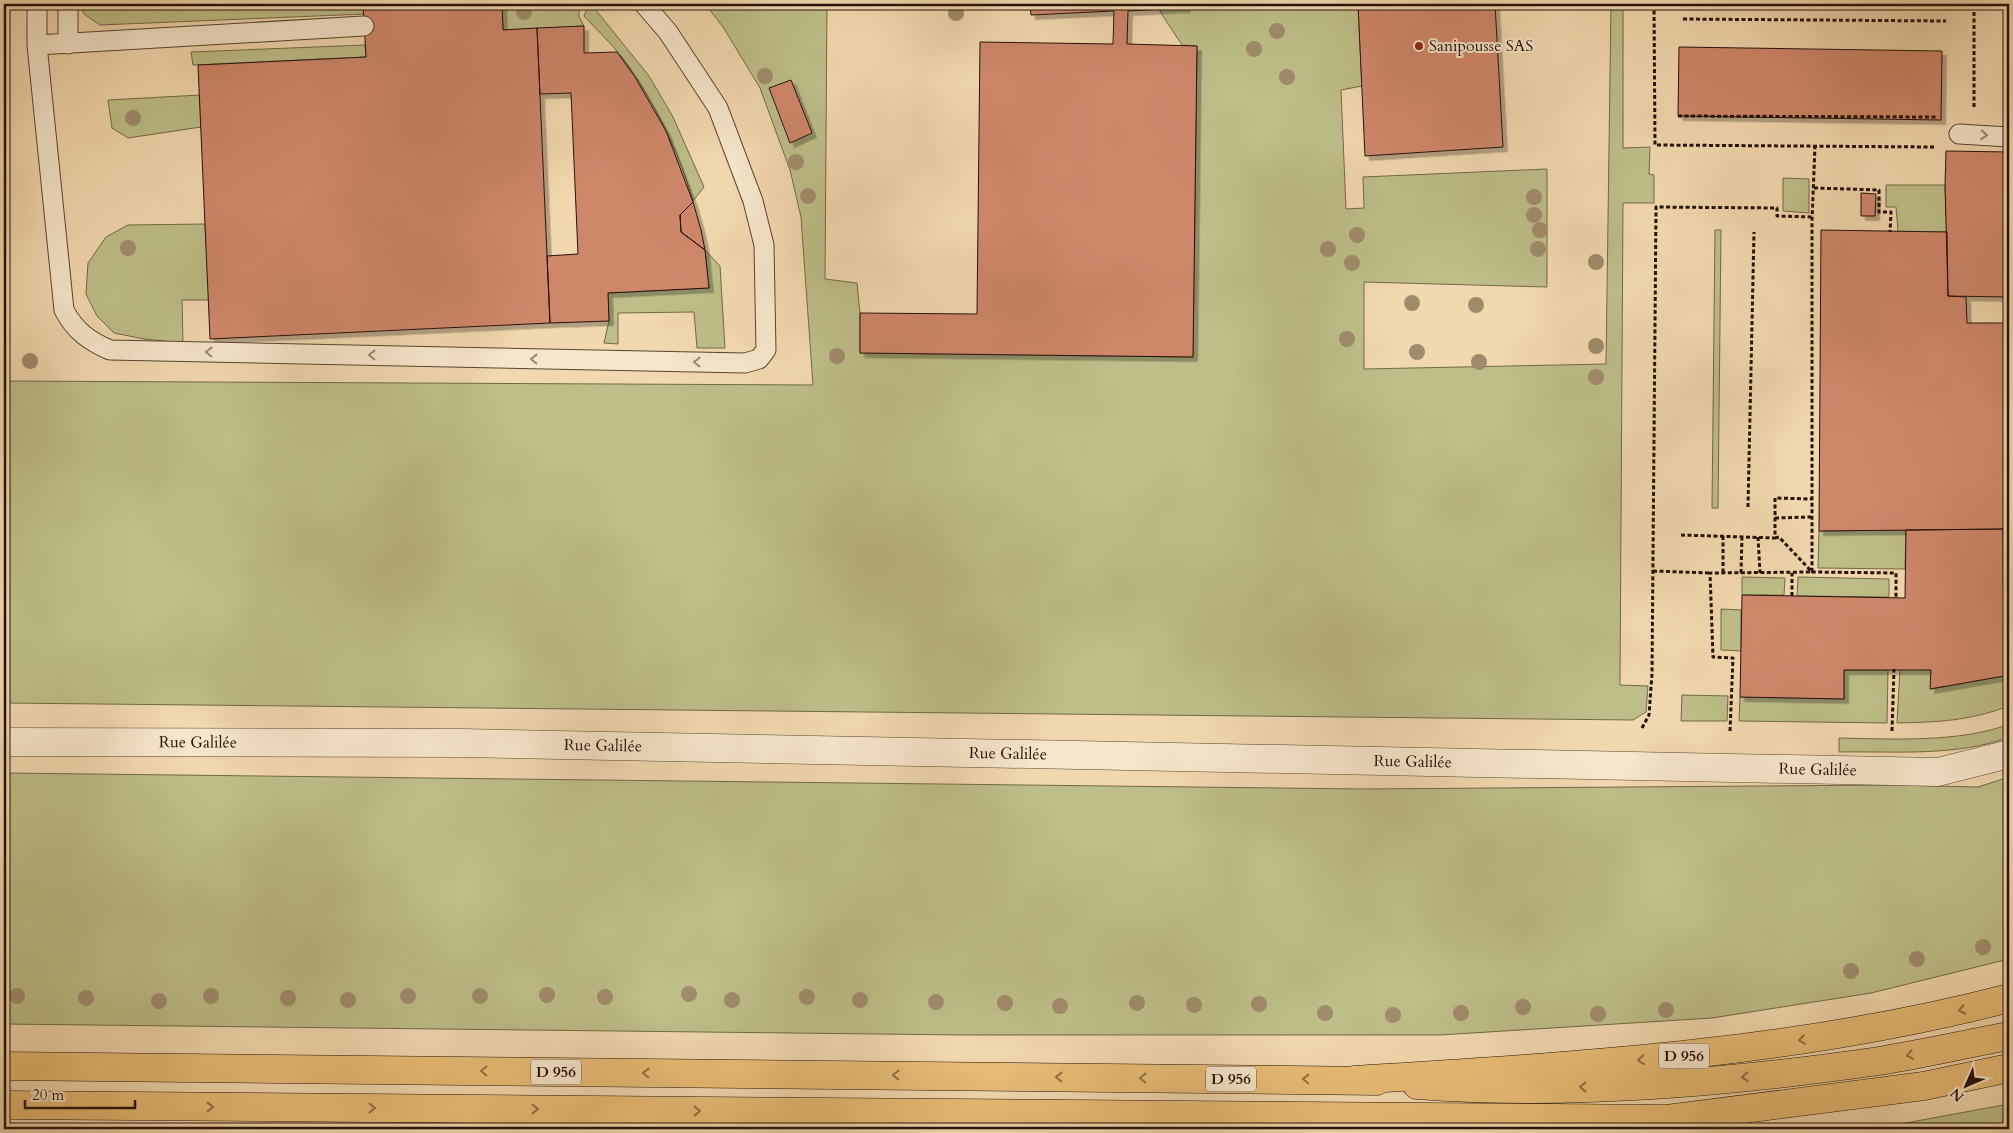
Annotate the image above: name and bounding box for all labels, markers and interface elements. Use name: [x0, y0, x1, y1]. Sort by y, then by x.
place label: Sanipousse SAS: [1429, 35, 1533, 57]
marker: Sanipousse SAS: [1413, 40, 1425, 52]
one-way arrow: [1980, 130, 1988, 141]
one-way arrow: [205, 347, 212, 357]
one-way arrow: [367, 350, 375, 360]
one-way arrow: [530, 353, 538, 364]
one-way arrow: [692, 357, 700, 367]
street label: Rue Galilée: [159, 731, 237, 754]
street label: Rue Galilée: [564, 734, 642, 758]
street label: Rue Galilée: [969, 742, 1047, 765]
street label: Rue Galilée: [1373, 750, 1452, 773]
street label: Rue Galilée: [1778, 758, 1857, 781]
one-way arrow: [1958, 1004, 1966, 1014]
one-way arrow: [1798, 1034, 1806, 1045]
road number: D 956: [1659, 1044, 1709, 1068]
one-way arrow: [1905, 1049, 1914, 1059]
one-way arrow: [1637, 1054, 1645, 1065]
road number: D 956: [531, 1060, 581, 1084]
north arrow: [1940, 1060, 1990, 1110]
one-way arrow: [479, 1066, 487, 1076]
road number: D 956: [1206, 1066, 1256, 1092]
one-way arrow: [642, 1068, 650, 1078]
one-way arrow: [892, 1070, 900, 1080]
one-way arrow: [1740, 1071, 1748, 1082]
one-way arrow: [1054, 1072, 1062, 1082]
one-way arrow: [1139, 1073, 1146, 1083]
one-way arrow: [1301, 1074, 1309, 1084]
scale bar: [25, 1078, 135, 1110]
one-way arrow: [1578, 1082, 1586, 1093]
text: N: [1946, 1084, 1968, 1106]
text: 20 m: [32, 1085, 64, 1105]
one-way arrow: [206, 1102, 214, 1112]
one-way arrow: [369, 1103, 377, 1113]
one-way arrow: [531, 1104, 539, 1115]
one-way arrow: [694, 1106, 702, 1116]

